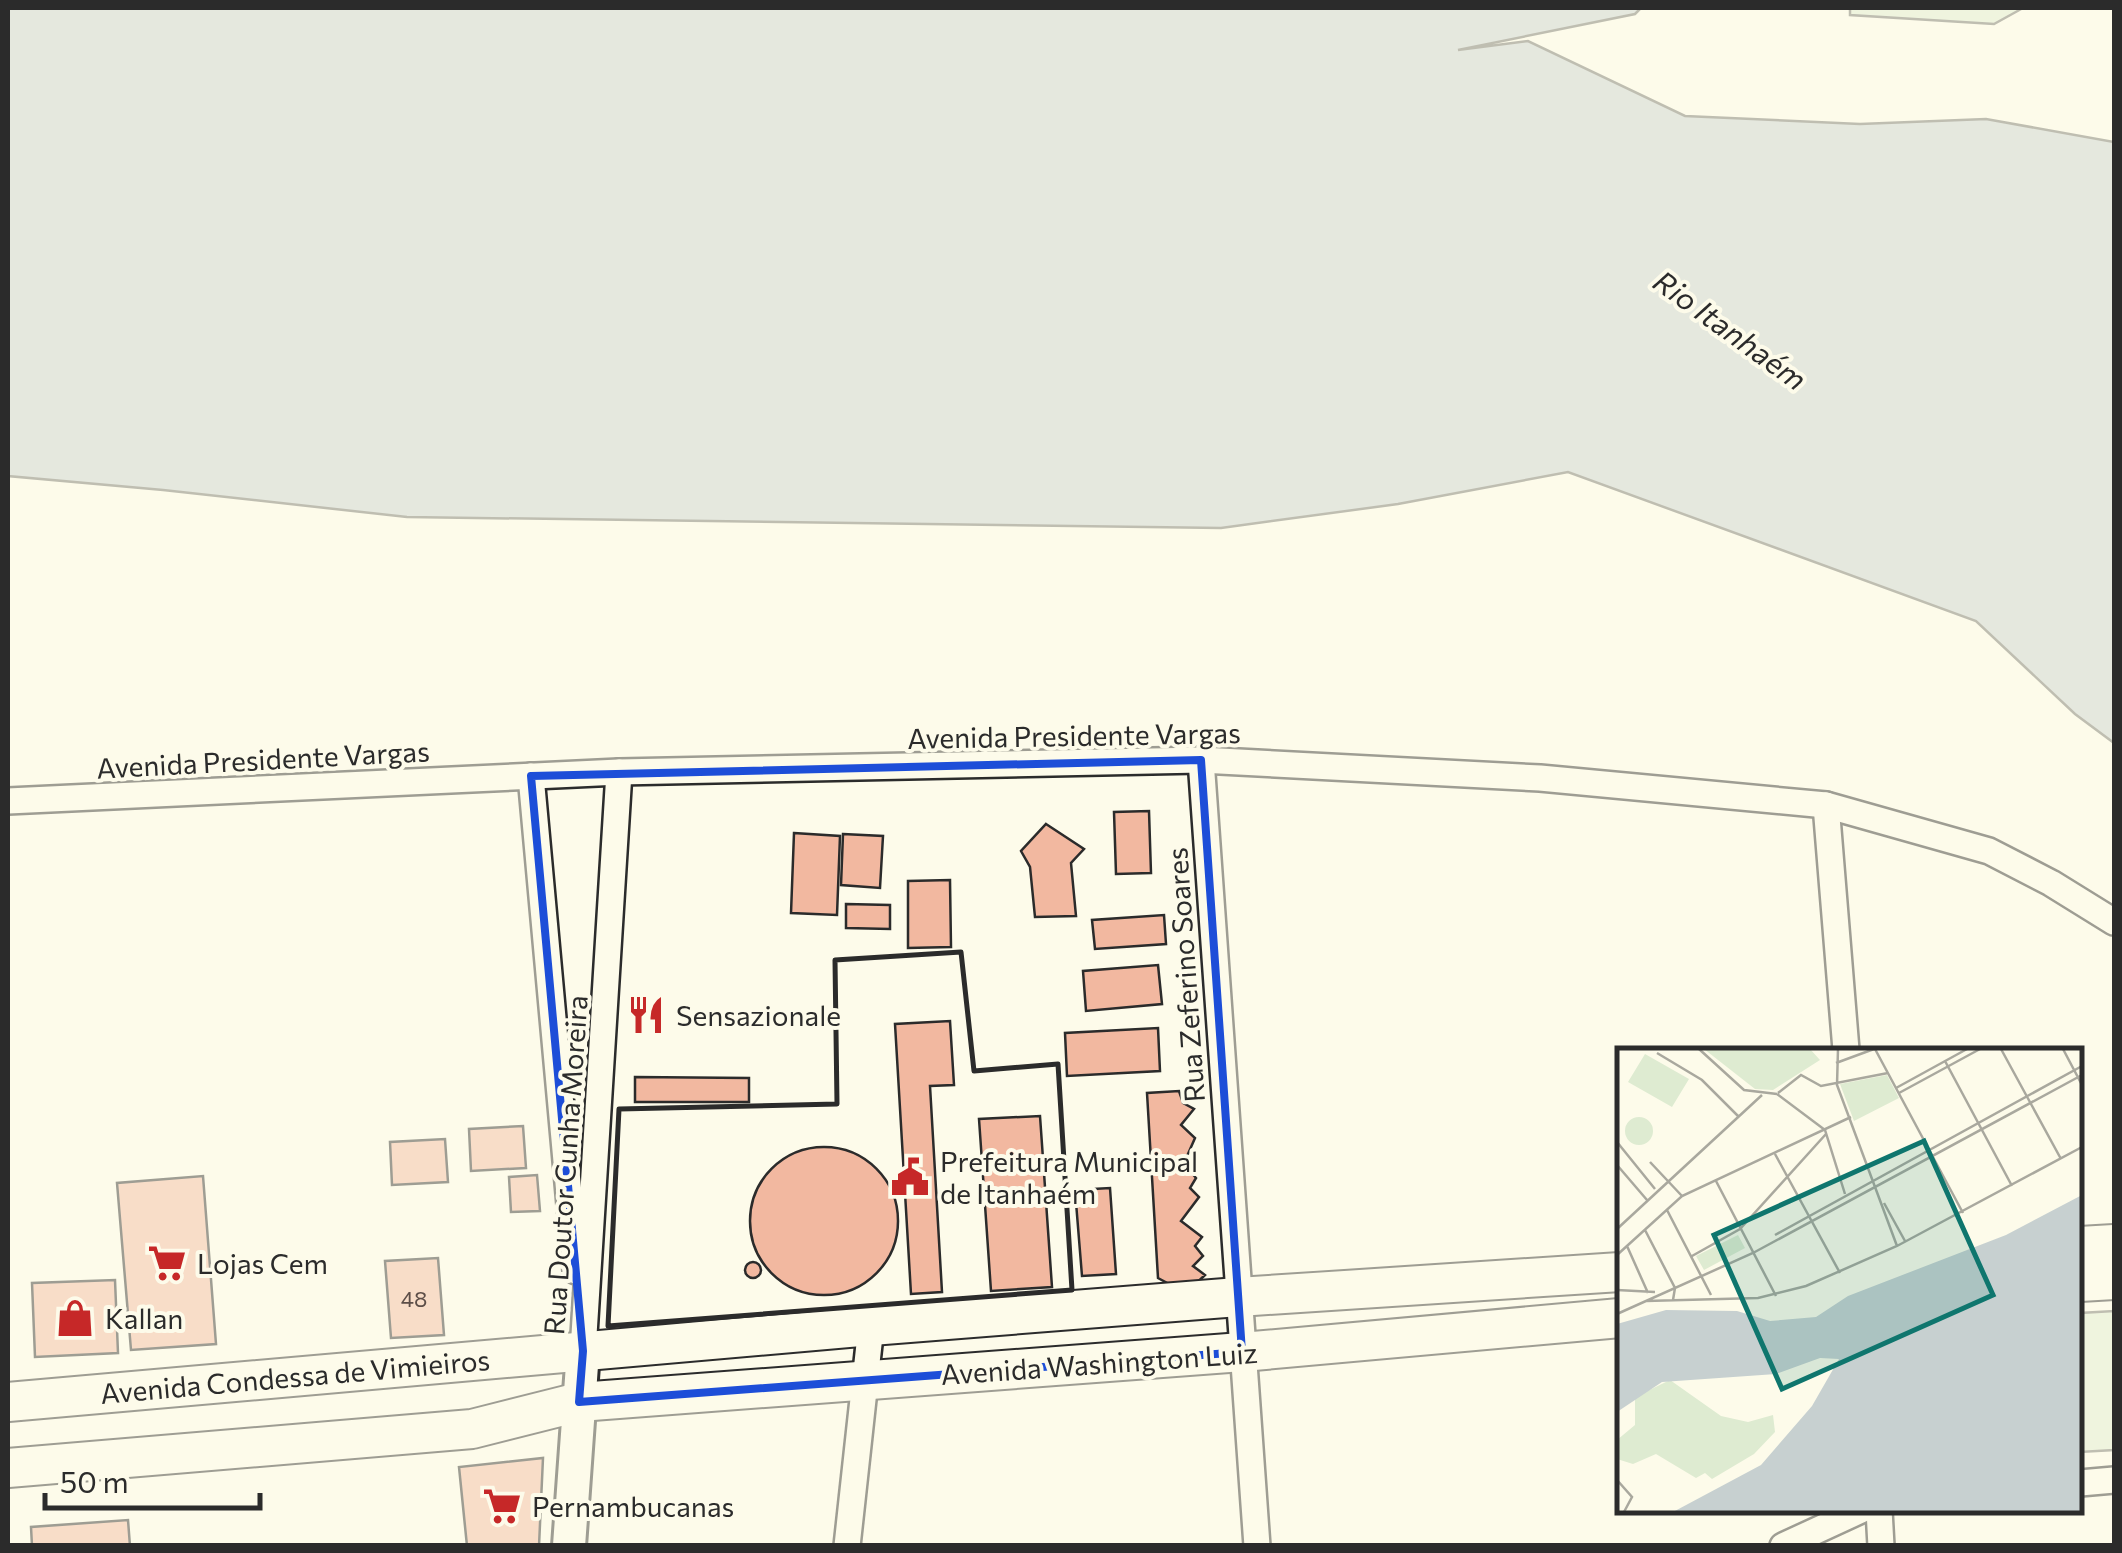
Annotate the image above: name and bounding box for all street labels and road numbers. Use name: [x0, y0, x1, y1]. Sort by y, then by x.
street label: Avenida Presidente Vargas: [907, 715, 1241, 755]
street label: Avenida Presidente Vargas: [96, 733, 430, 785]
street label: Rua Zeferino Soares: [1159, 846, 1211, 1104]
street label: Rua Doutor Cunha Moreira: [536, 994, 594, 1336]
street label: Avenida Washington Luiz: [939, 1335, 1259, 1391]
street label: Avenida Condessa de Vimieiros: [99, 1342, 491, 1410]

